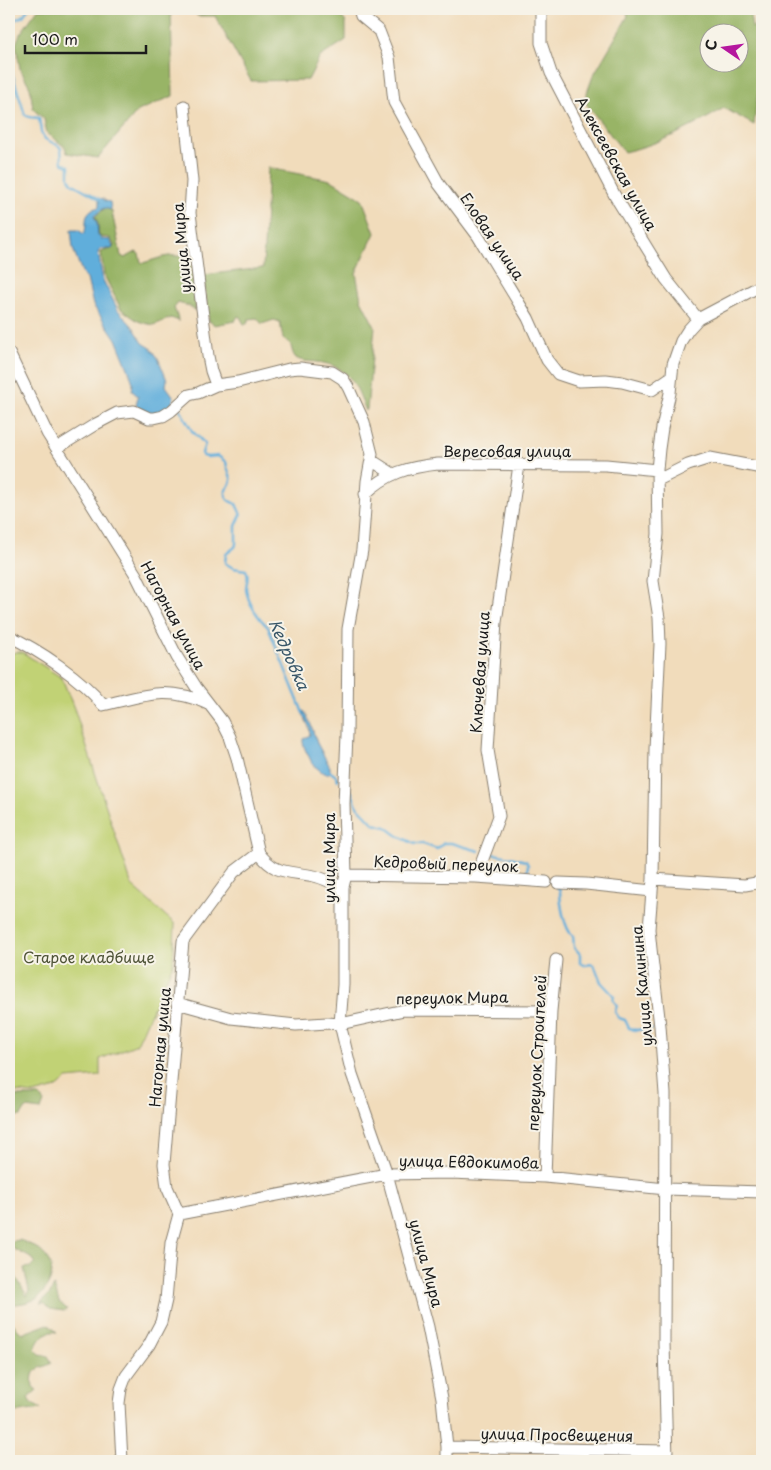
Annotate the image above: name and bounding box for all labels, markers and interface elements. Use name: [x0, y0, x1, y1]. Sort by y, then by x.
scale bar: [25, 22, 146, 54]
north arrow: [698, 22, 748, 72]
text: 100 m: [32, 27, 78, 50]
text: С: [699, 37, 722, 52]
street label: Алексеевская улица: [570, 92, 664, 235]
street label: Еловая улица: [455, 188, 531, 285]
street label: улица Мира: [166, 201, 196, 294]
street label: Вересовая улица: [443, 439, 572, 462]
street label: Нагорная улица: [136, 557, 213, 674]
street label: Ключевая улица: [463, 610, 495, 734]
water label: Кедровка: [264, 615, 317, 694]
street label: улица Мира: [317, 812, 340, 903]
street label: Кедровый переулок: [373, 849, 519, 877]
street label: улица Калинина: [624, 924, 658, 1047]
park label: Старое кладбище: [23, 945, 155, 968]
street label: переулок Строителей: [520, 974, 552, 1132]
street label: переулок Мира: [396, 985, 509, 1009]
street label: Нагорная улица: [142, 986, 176, 1108]
street label: улица Евдокимова: [399, 1148, 540, 1174]
street label: улица Мира: [404, 1216, 450, 1310]
street label: улица Просвещения: [480, 1421, 634, 1447]

